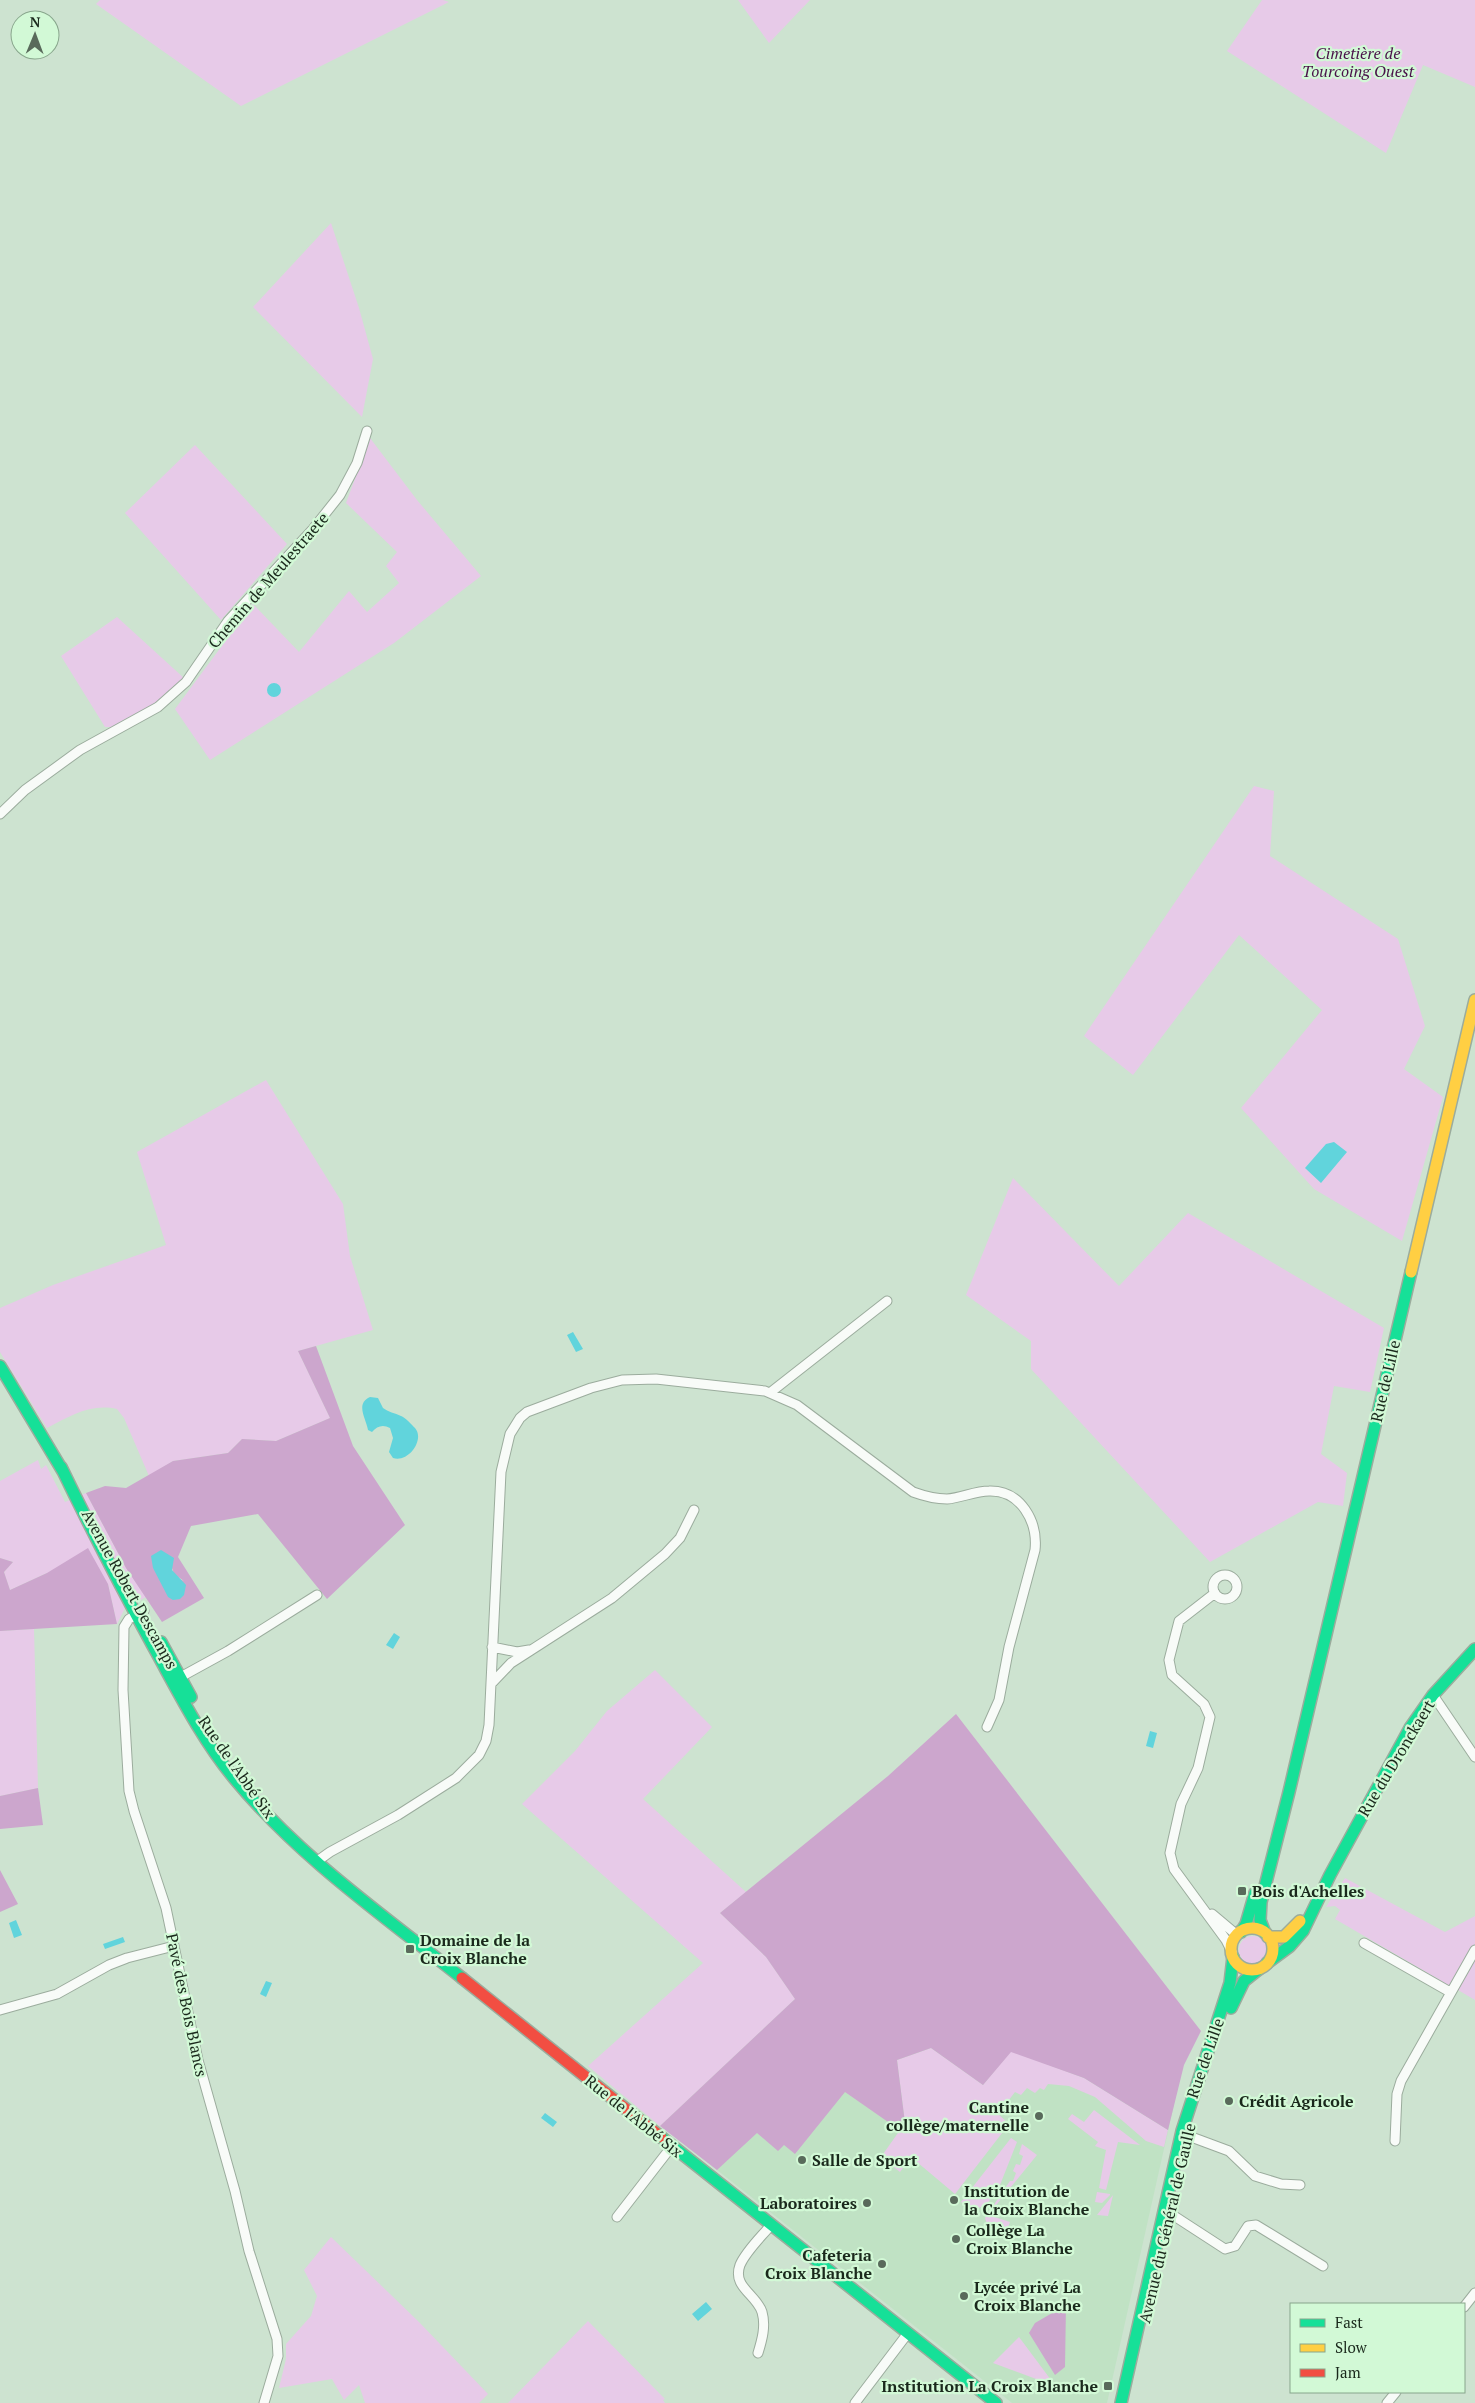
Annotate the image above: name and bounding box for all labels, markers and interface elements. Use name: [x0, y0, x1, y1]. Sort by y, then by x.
north arrow: [10, 10, 60, 60]
text: N: [30, 12, 41, 31]
park label: Cimetière de Tourcoing Ouest: [1302, 42, 1415, 82]
street label: Chemin de Meulestraete: [203, 507, 333, 653]
street label: Rue de Lille: [1365, 1338, 1405, 1424]
street label: Avenue Robert Descamps: [77, 1505, 183, 1673]
street label: Rue du Dronckaert: [1352, 1695, 1440, 1821]
street label: Rue de l'Abbé Six: [193, 1711, 281, 1823]
place label: Bois d'Achelles: [1252, 1880, 1364, 1902]
marker: Bois d'Achelles: [1236, 1885, 1248, 1897]
place label: Domaine de la Croix Blanche: [420, 1929, 530, 1969]
street label: Pavé des Bois Blancs: [161, 1931, 213, 2079]
marker: Domaine de la Croix Blanche: [404, 1943, 416, 1955]
street label: Rue de Lille: [1181, 2015, 1229, 2101]
street label: Rue de l'Abbé Six: [580, 2070, 688, 2163]
place label: Crédit Agricole: [1239, 2090, 1354, 2112]
marker: Crédit Agricole: [1223, 2095, 1235, 2107]
place label: Cantine collège/maternelle: [886, 2096, 1029, 2136]
marker: Cantine collège/maternelle: [1033, 2110, 1045, 2122]
street label: Avenue du Général de Gaulle: [1133, 2121, 1201, 2325]
place label: Salle de Sport: [812, 2149, 918, 2171]
marker: Salle de Sport: [796, 2154, 808, 2166]
place label: Institution de la Croix Blanche: [964, 2180, 1090, 2220]
place label: Laboratoires: [760, 2192, 857, 2214]
marker: Institution de la Croix Blanche: [948, 2194, 960, 2206]
marker: Laboratoires: [861, 2197, 873, 2209]
place label: Collège La Croix Blanche: [966, 2219, 1073, 2259]
marker: Collège La Croix Blanche: [950, 2233, 962, 2245]
place label: Cafeteria Croix Blanche: [765, 2244, 872, 2284]
marker: Cafeteria Croix Blanche: [876, 2258, 888, 2270]
place label: Lycée privé La Croix Blanche: [974, 2276, 1081, 2316]
marker: Lycée privé La Croix Blanche: [958, 2290, 970, 2302]
legend: [1290, 2303, 1465, 2393]
text: Fast: [1335, 2312, 1363, 2332]
text: Slow: [1335, 2337, 1368, 2357]
text: Jam: [1335, 2362, 1361, 2382]
place label: Institution La Croix Blanche: [881, 2375, 1098, 2397]
marker: Institution La Croix Blanche: [1102, 2380, 1114, 2392]

